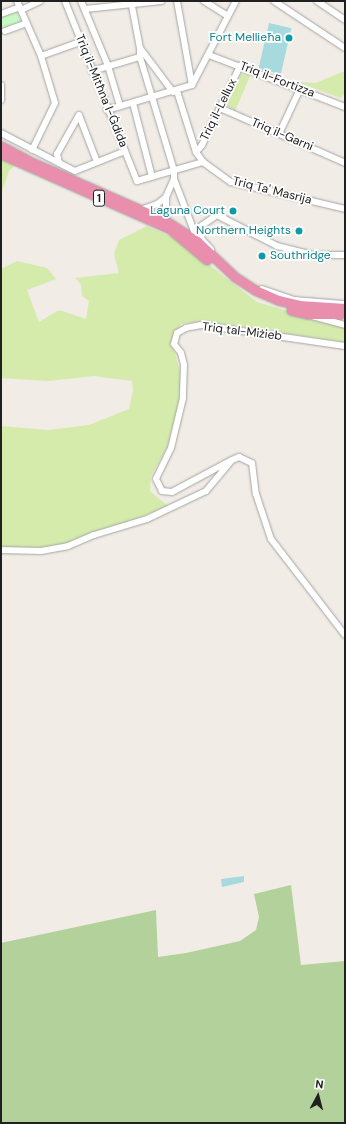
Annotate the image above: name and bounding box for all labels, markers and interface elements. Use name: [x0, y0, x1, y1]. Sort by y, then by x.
place label: Fort Mellieħa: [209, 31, 281, 45]
street label: Triq il-Mitħna l-Ġdida: [72, 32, 130, 150]
marker: Fort Mellieħa: [284, 33, 294, 43]
street label: Triq il-Fortizza: [238, 59, 316, 101]
street label: Triq il-Lellux: [198, 77, 240, 143]
street label: Triq il-Garni: [249, 115, 315, 155]
street label: Triq Ta' Masrija: [231, 174, 313, 208]
road number: 1: [92, 189, 106, 207]
place label: Laguna Court: [150, 204, 225, 218]
marker: Laguna Court: [228, 206, 238, 216]
place label: Northern Heights: [196, 224, 291, 238]
marker: Northern Heights: [294, 226, 304, 236]
place label: Southridge: [270, 249, 331, 263]
marker: Southridge: [257, 251, 267, 261]
street label: Triq tal-Miżieb: [201, 320, 283, 344]
north arrow: [298, 1076, 338, 1116]
text: N: [315, 1077, 324, 1092]

